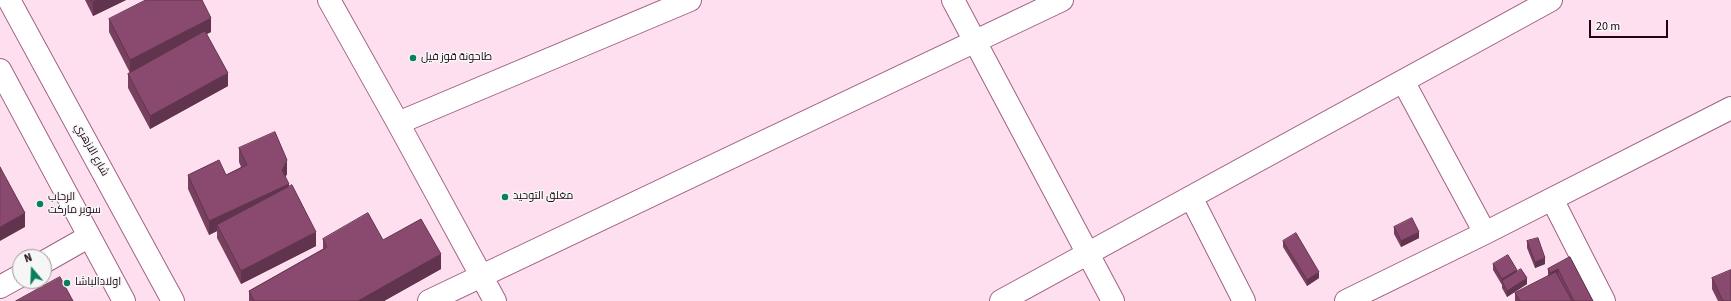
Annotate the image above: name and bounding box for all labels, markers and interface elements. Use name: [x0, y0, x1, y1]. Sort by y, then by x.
scale bar: [1591, 12, 1670, 38]
text: 20 m: [1596, 18, 1620, 35]
place label: طاحونة قوز فيل: [421, 51, 492, 65]
marker: طاحونة قوز فيل: [408, 53, 418, 63]
street label: شارع الازهري: [71, 121, 111, 179]
place label: مغلق التوحيد: [513, 190, 573, 204]
place label: الرحاب سوبر ماركت: [48, 191, 101, 217]
marker: مغلق التوحيد: [500, 192, 510, 202]
marker: الرحاب سوبر ماركت: [35, 199, 45, 209]
north arrow: [12, 249, 52, 289]
text: N: [22, 250, 34, 266]
place label: اولادالباشا: [75, 276, 121, 290]
marker: اولادالباشا: [62, 278, 72, 288]

